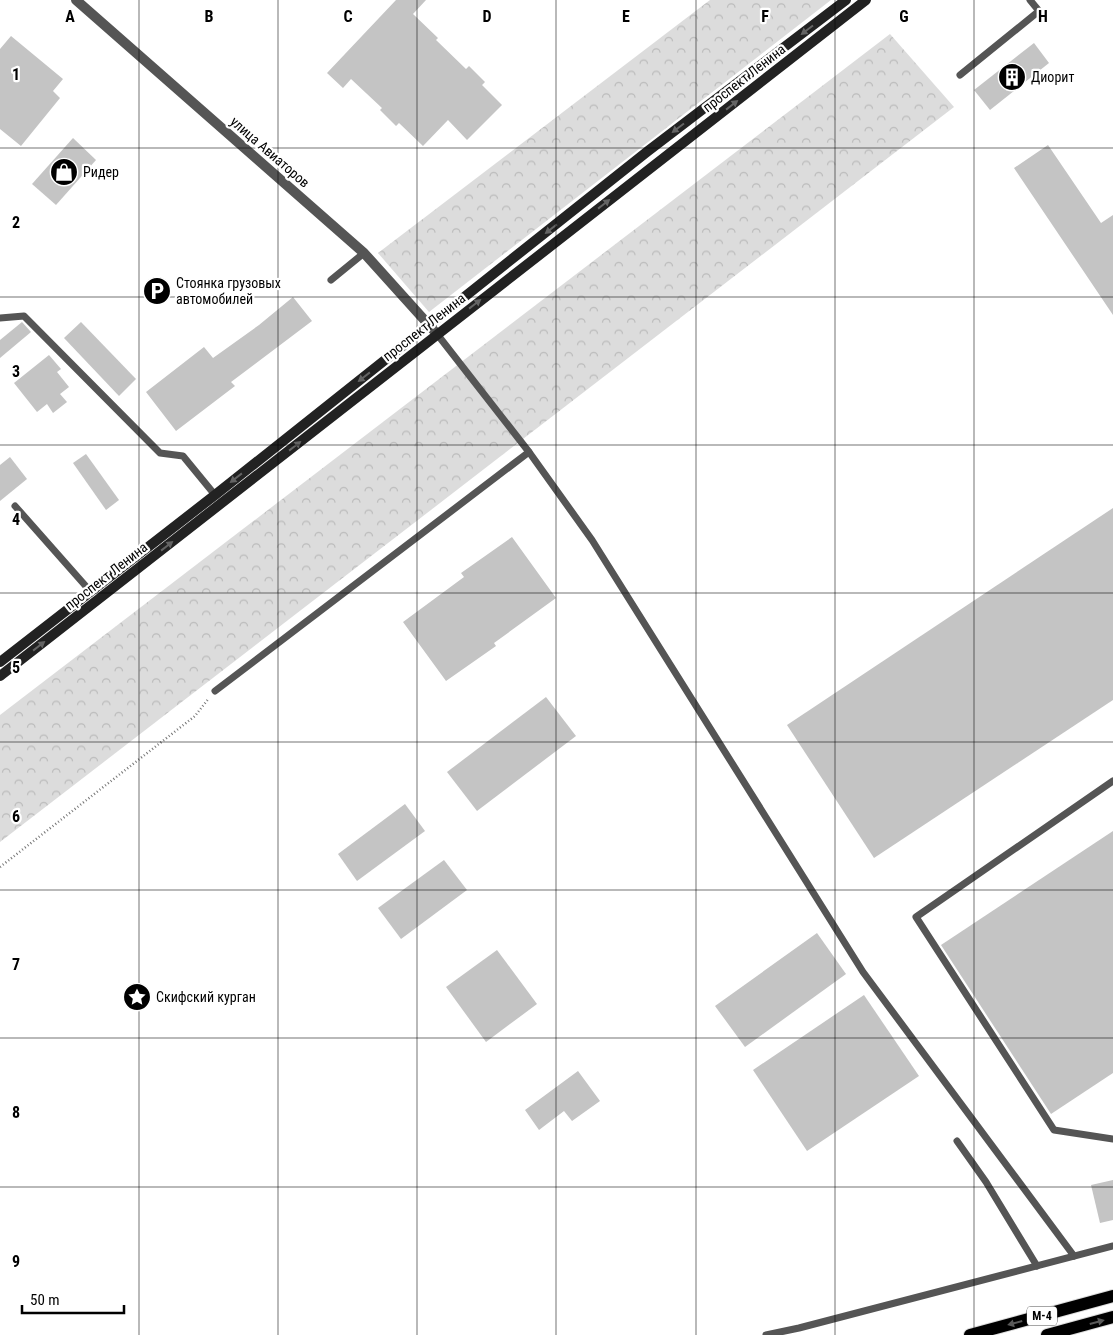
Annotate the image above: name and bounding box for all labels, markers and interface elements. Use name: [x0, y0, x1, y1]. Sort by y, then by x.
text: A: [65, 7, 75, 26]
text: B: [205, 7, 214, 26]
text: C: [343, 7, 353, 26]
text: D: [482, 7, 492, 26]
text: E: [622, 7, 630, 26]
text: F: [761, 7, 769, 26]
text: G: [899, 7, 909, 26]
text: H: [1038, 7, 1048, 26]
one-way arrow: [801, 24, 814, 35]
street label: проспект Ленина: [700, 41, 788, 115]
building icon: Диорит: [997, 62, 1027, 92]
text: 1: [12, 65, 20, 84]
place label: Диорит: [1031, 69, 1074, 85]
one-way arrow: [725, 99, 738, 110]
street label: улица Авиаторов: [227, 113, 313, 191]
one-way arrow: [672, 123, 685, 134]
shop icon: Ридер: [49, 157, 79, 187]
place label: Ридер: [83, 164, 119, 180]
one-way arrow: [597, 199, 610, 210]
text: 2: [12, 213, 20, 232]
one-way arrow: [544, 223, 557, 234]
place label: Стоянка грузовых автомобилей: [176, 275, 281, 307]
parking icon: Стоянка грузовых автомобилей: [142, 276, 172, 306]
street label: проспект Ленина: [380, 290, 468, 364]
one-way arrow: [469, 299, 482, 310]
text: 3: [12, 362, 20, 381]
one-way arrow: [358, 371, 371, 382]
one-way arrow: [288, 440, 301, 451]
one-way arrow: [230, 472, 243, 483]
text: 4: [12, 510, 20, 529]
street label: проспект Ленина: [62, 539, 150, 613]
one-way arrow: [160, 541, 174, 551]
one-way arrow: [32, 641, 45, 651]
text: 5: [12, 658, 20, 677]
text: 6: [12, 807, 20, 826]
text: 7: [12, 955, 20, 974]
place icon: Скифский курган: [122, 982, 152, 1012]
place label: Скифский курган: [156, 989, 256, 1005]
text: 8: [12, 1103, 20, 1122]
text: 9: [12, 1252, 20, 1271]
scale bar: [22, 1282, 125, 1314]
text: 50 m: [30, 1291, 60, 1309]
road number: М-4: [1027, 1306, 1057, 1325]
one-way arrow: [1090, 1317, 1105, 1325]
one-way arrow: [1008, 1319, 1023, 1327]

